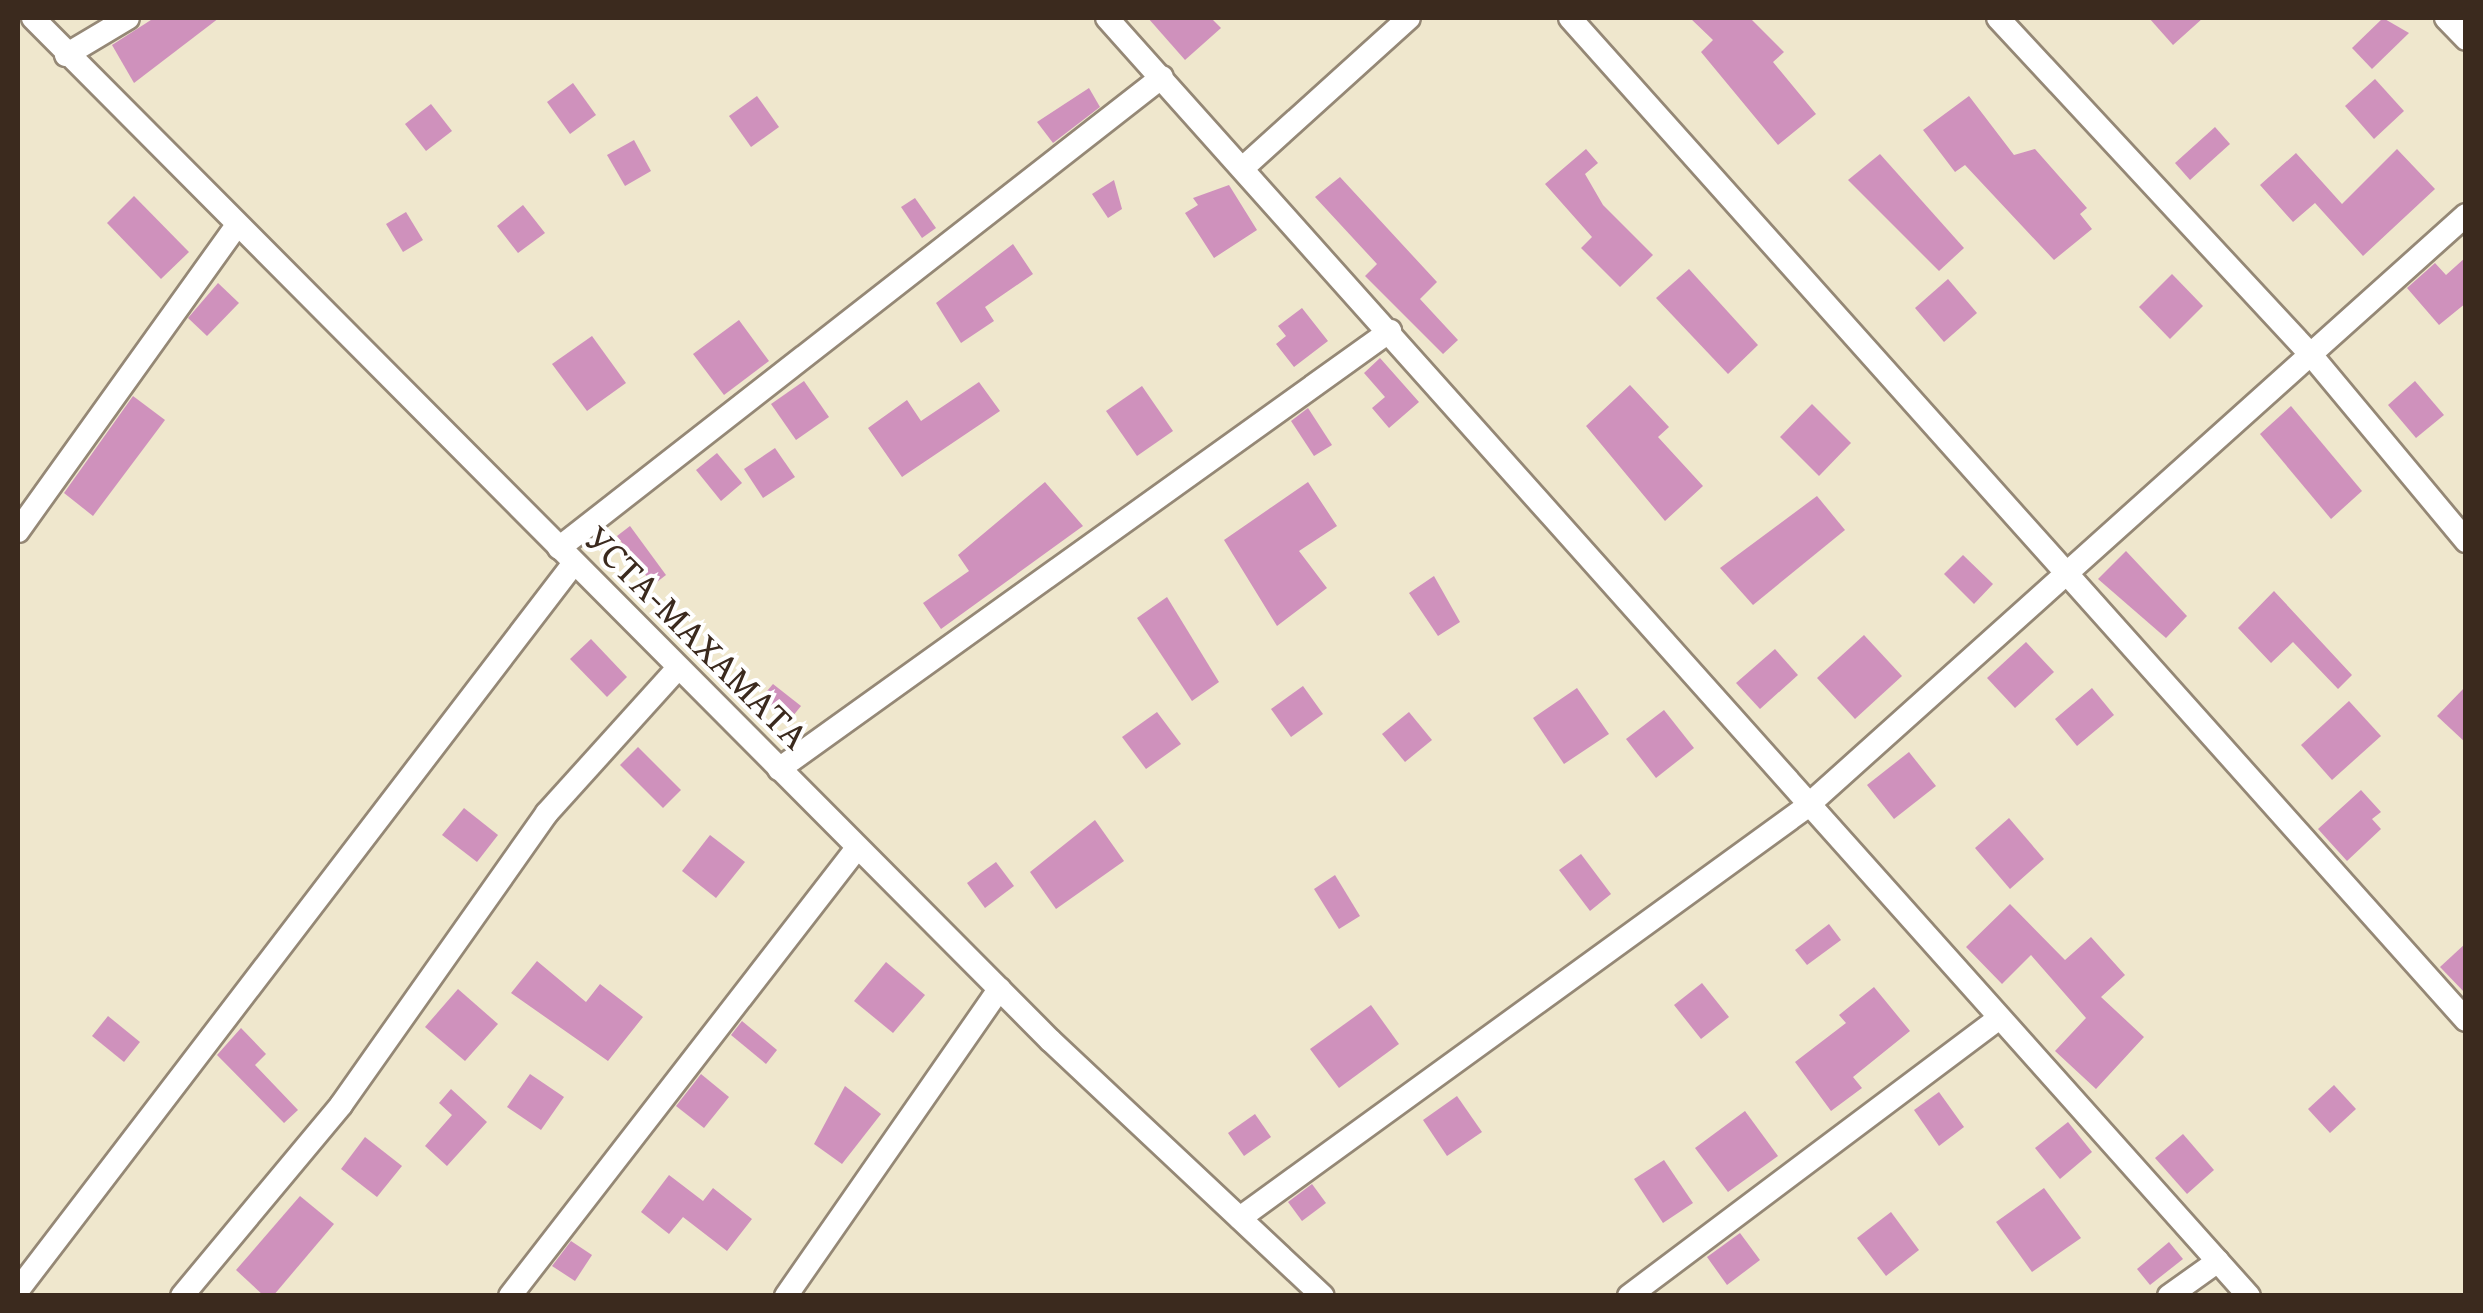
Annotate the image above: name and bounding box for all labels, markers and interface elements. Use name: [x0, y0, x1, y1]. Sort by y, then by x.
street label: УСТА-МАХАМАТА: [576, 516, 818, 758]

